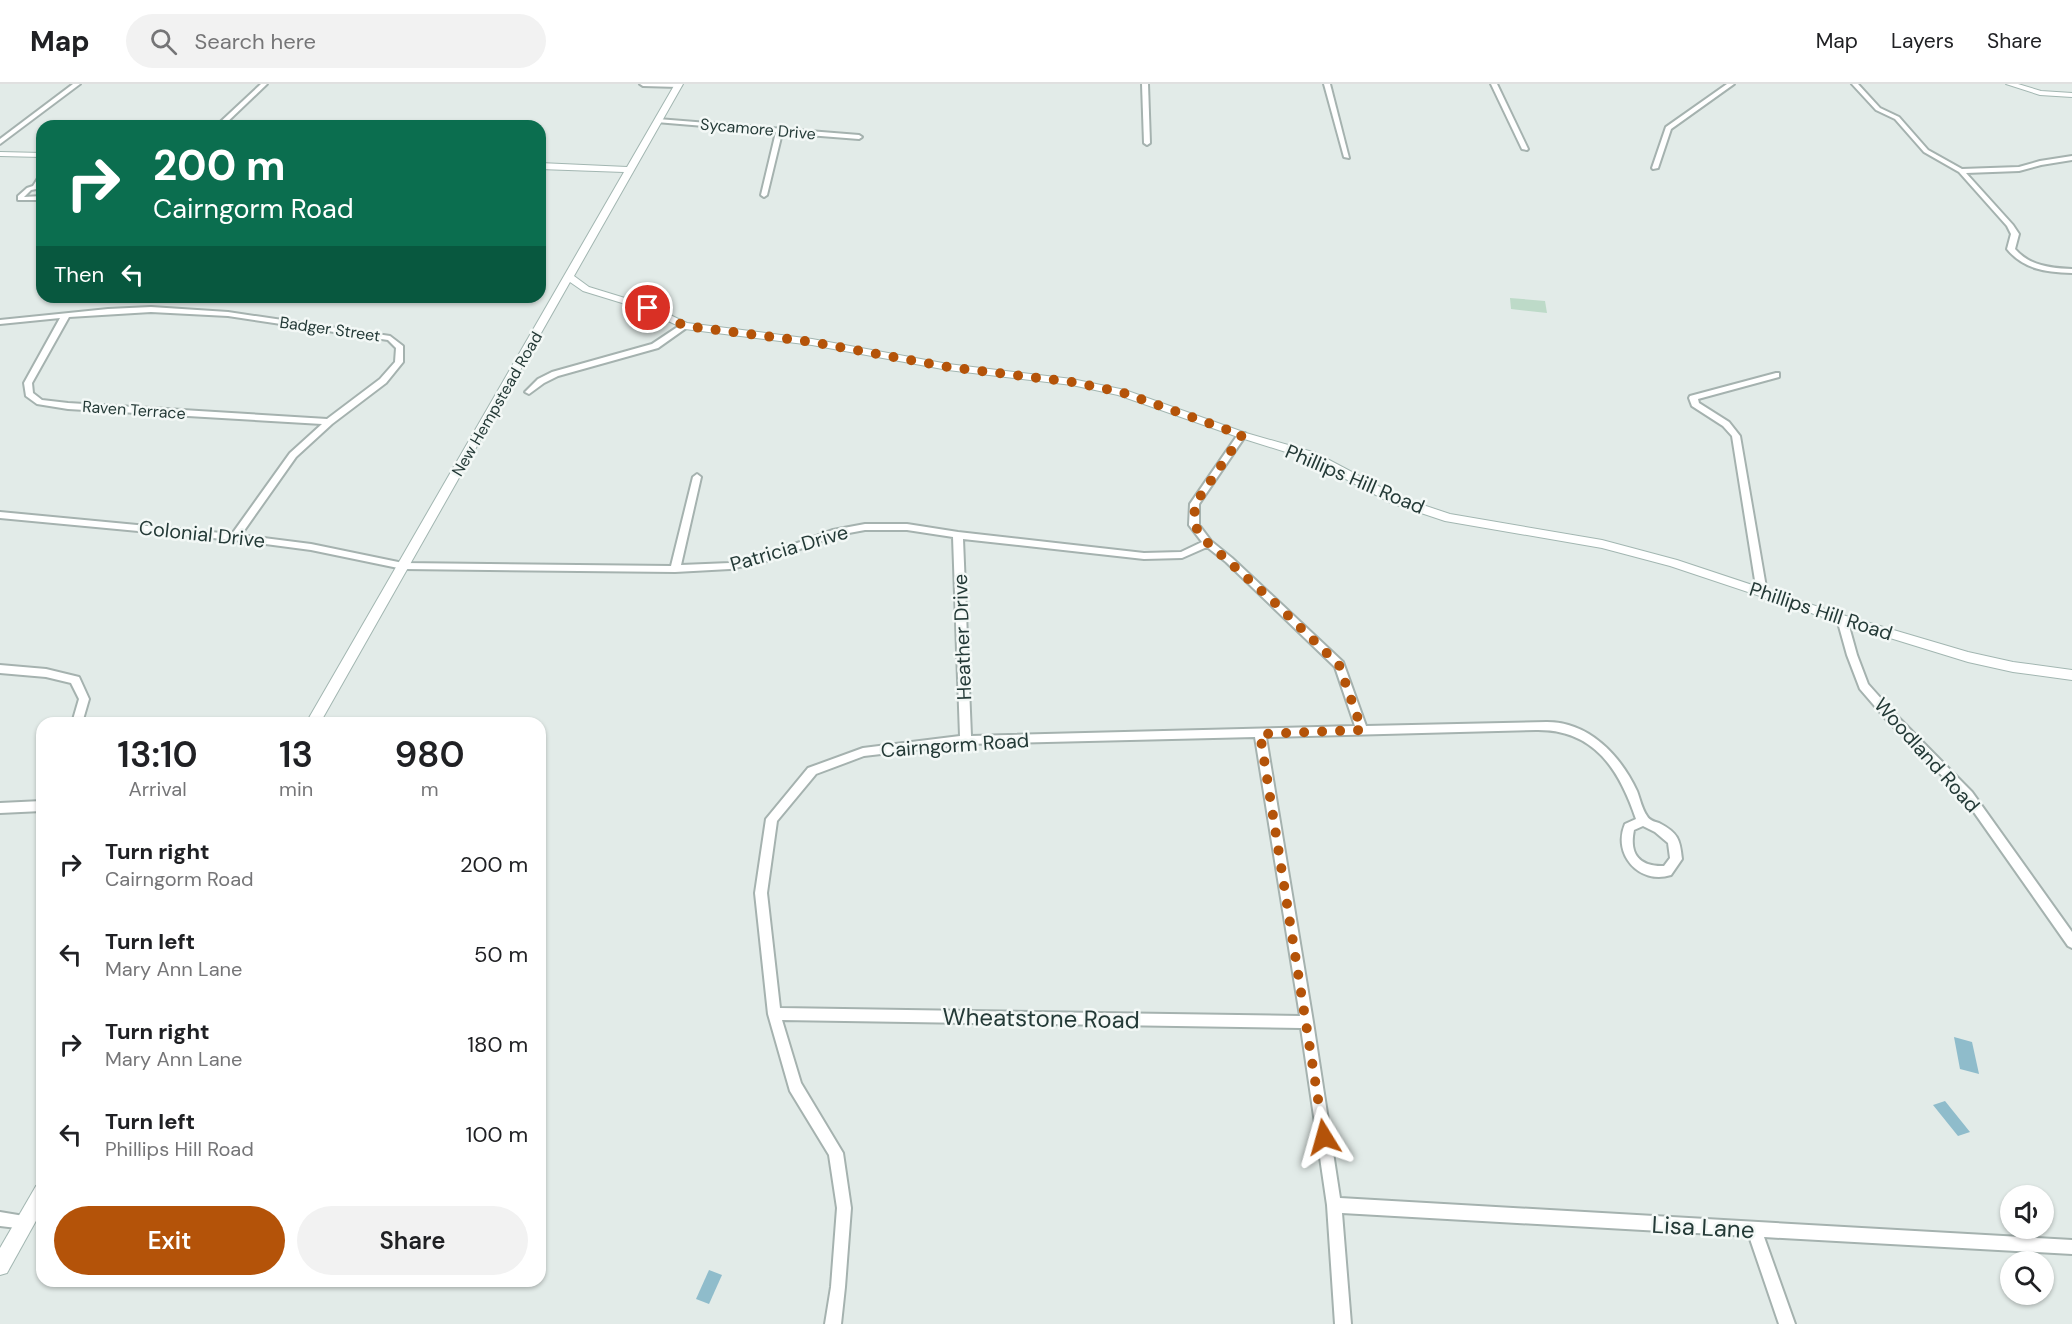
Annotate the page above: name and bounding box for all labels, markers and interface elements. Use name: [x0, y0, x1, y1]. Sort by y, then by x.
search box: [126, 14, 546, 68]
text: Map: [30, 23, 90, 60]
icon: search: [147, 25, 180, 58]
text: Search here: [195, 27, 316, 56]
text: Map: [1816, 27, 1858, 55]
text: Layers: [1891, 27, 1954, 55]
text: Share: [1987, 27, 2042, 55]
street label: Sycamore Drive: [699, 113, 817, 145]
text: 200 m: [153, 138, 286, 193]
icon: right: [54, 144, 132, 222]
text: Cairngorm Road: [153, 191, 354, 226]
icon: left: [116, 258, 149, 291]
text: Then: [54, 260, 104, 289]
pin: [622, 282, 673, 333]
icon: arrive: [631, 291, 664, 324]
street label: Badger Street: [278, 312, 382, 346]
street label: New Hempstead Road: [447, 328, 547, 480]
street label: Raven Terrace: [82, 396, 186, 424]
street label: Phillips Hill Road: [1281, 438, 1429, 520]
street label: Colonial Drive: [138, 514, 266, 554]
street label: Patricia Drive: [727, 519, 851, 577]
street label: Heather Drive: [947, 573, 977, 701]
street label: Phillips Hill Road: [1746, 576, 1896, 646]
street label: Woodland Road: [1869, 692, 1985, 818]
street label: Cairngorm Road: [880, 727, 1030, 763]
text: 13:10: [117, 731, 198, 778]
text: 13: [279, 731, 313, 778]
text: 980: [395, 731, 465, 778]
text: Arrival: [128, 776, 187, 802]
text: min: [279, 776, 313, 802]
text: m: [421, 776, 438, 802]
text: Turn right: [105, 837, 210, 866]
icon: right: [54, 848, 87, 881]
text: 200 m: [460, 850, 528, 879]
text: Cairngorm Road: [105, 866, 254, 892]
text: Turn left: [105, 927, 195, 956]
icon: left: [54, 938, 87, 971]
text: 50 m: [474, 940, 528, 969]
text: Mary Ann Lane: [105, 956, 242, 982]
street label: Wheatstone Road: [942, 1001, 1140, 1035]
text: Turn right: [105, 1017, 210, 1046]
icon: right: [54, 1028, 87, 1061]
text: 180 m: [467, 1030, 528, 1059]
text: Mary Ann Lane: [105, 1046, 242, 1072]
position arrow: [1292, 1105, 1356, 1169]
text: Turn left: [105, 1107, 195, 1136]
icon: left: [54, 1118, 87, 1151]
text: 100 m: [466, 1120, 528, 1149]
text: Phillips Hill Road: [105, 1136, 254, 1162]
map controls: [2000, 1185, 2054, 1305]
button: sound: [2000, 1185, 2054, 1239]
button: Exit: [54, 1206, 285, 1275]
button: Share: [297, 1206, 528, 1275]
street label: Lisa Lane: [1651, 1209, 1755, 1245]
button: search: [2000, 1251, 2054, 1305]

